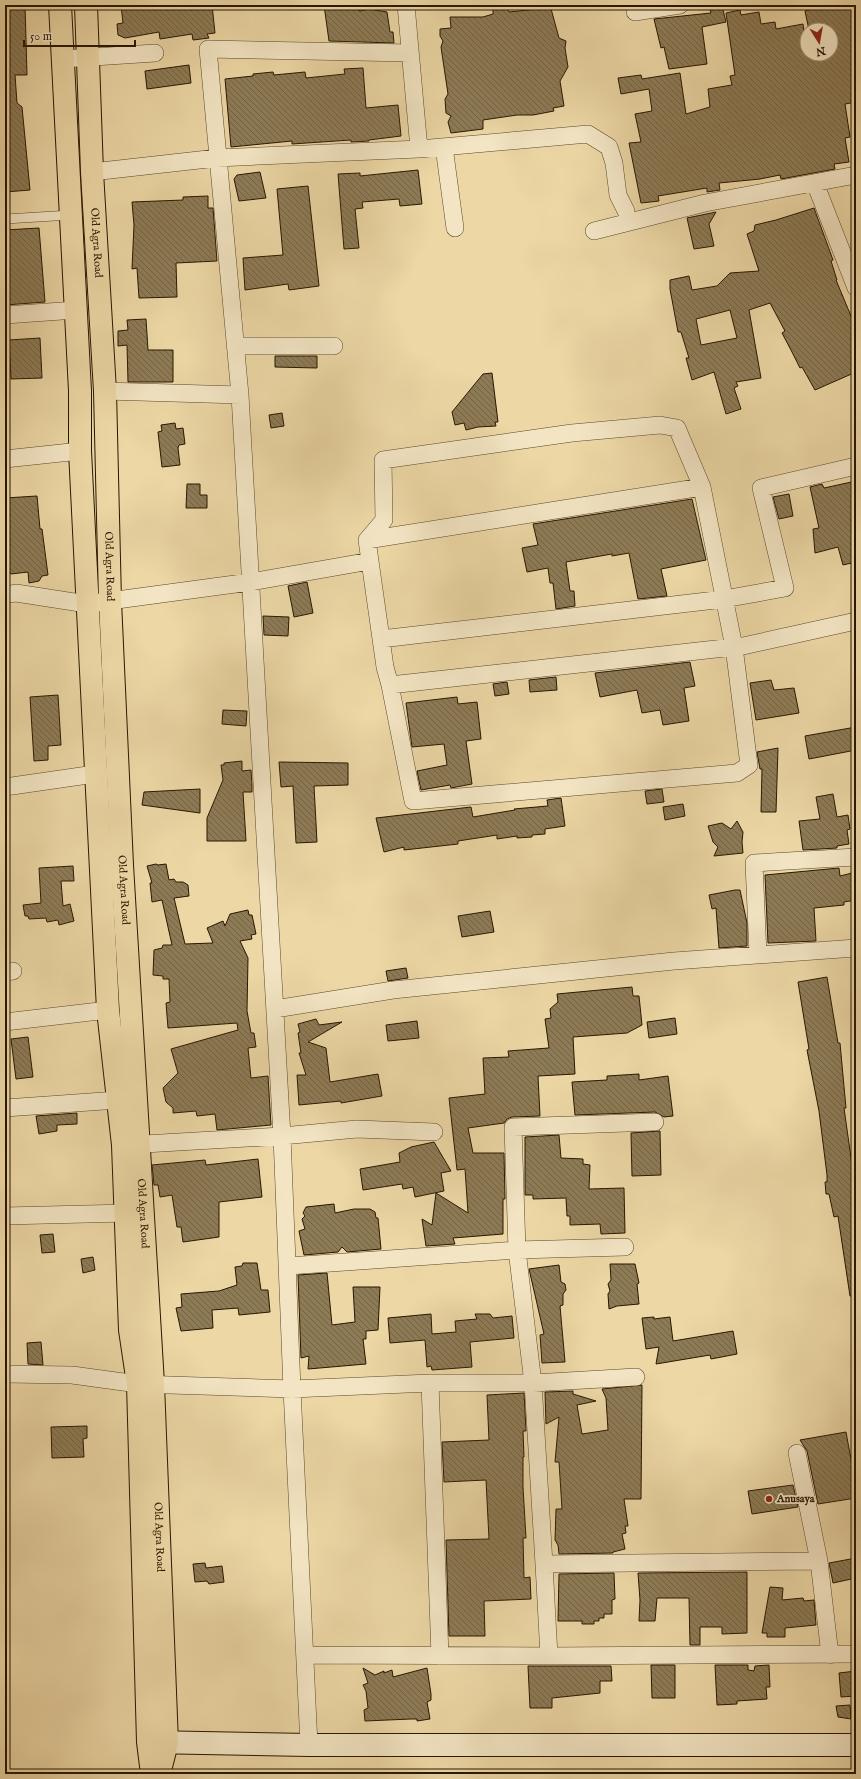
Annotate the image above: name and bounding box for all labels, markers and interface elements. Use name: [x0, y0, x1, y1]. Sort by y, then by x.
scale bar: [24, 22, 135, 48]
north arrow: [799, 22, 839, 62]
text: 50 m: [30, 29, 52, 44]
text: N: [814, 43, 828, 59]
street label: Old Agra Road: [87, 207, 105, 278]
street label: Old Agra Road: [101, 531, 117, 602]
street label: Old Agra Road: [115, 855, 133, 926]
street label: Old Agra Road: [134, 1178, 152, 1249]
place label: Anusaya: [776, 1492, 815, 1506]
marker: Anusaya: [764, 1494, 774, 1504]
street label: Old Agra Road: [151, 1502, 167, 1572]

